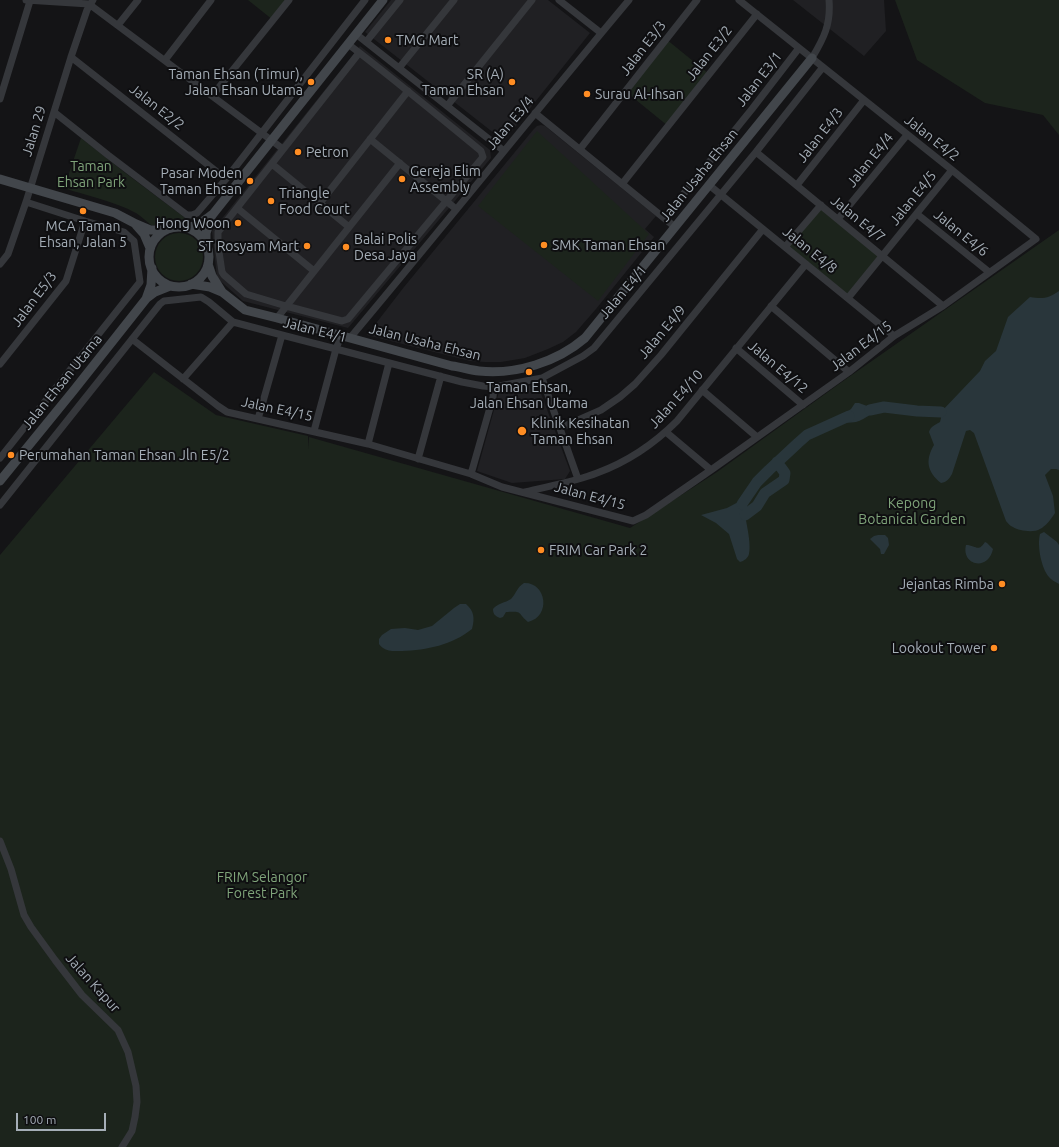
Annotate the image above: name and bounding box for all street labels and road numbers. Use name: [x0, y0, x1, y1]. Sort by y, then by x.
street label: Jalan E3/3: [616, 17, 670, 79]
street label: Jalan E3/2: [682, 22, 736, 84]
street label: Jalan E3/1: [732, 48, 786, 110]
street label: Jalan E2/2: [126, 80, 188, 134]
street label: Jalan E3/4: [483, 93, 537, 153]
street label: Jalan 29: [18, 104, 50, 158]
street label: Jalan E4/3: [793, 104, 847, 166]
street label: Jalan E4/2: [901, 111, 963, 165]
street label: Jalan Usaha Ehsan: [656, 125, 742, 225]
street label: Jalan E4/4: [843, 129, 897, 191]
street label: Jalan E4/5: [886, 167, 940, 229]
street label: Jalan E4/7: [827, 192, 889, 246]
street label: Jalan E4/6: [930, 206, 992, 260]
street label: Jalan E4/8: [779, 223, 841, 277]
street label: Jalan E4/1: [596, 262, 650, 322]
street label: Jalan E5/3: [8, 268, 60, 330]
street label: Jalan E4/9: [635, 302, 689, 362]
street label: Jalan E4/1: [281, 314, 349, 346]
street label: Jalan E4/15: [827, 317, 895, 375]
street label: Jalan Usaha Ehsan: [367, 320, 483, 364]
street label: Jalan Ehsan Utama: [18, 331, 106, 433]
street label: Jalan E4/12: [745, 337, 811, 397]
street label: Jalan E4/10: [645, 366, 707, 432]
street label: Jalan E4/15: [240, 393, 314, 425]
street label: Jalan E4/15: [553, 478, 627, 514]
street label: Jalan Kapur: [62, 950, 124, 1016]

